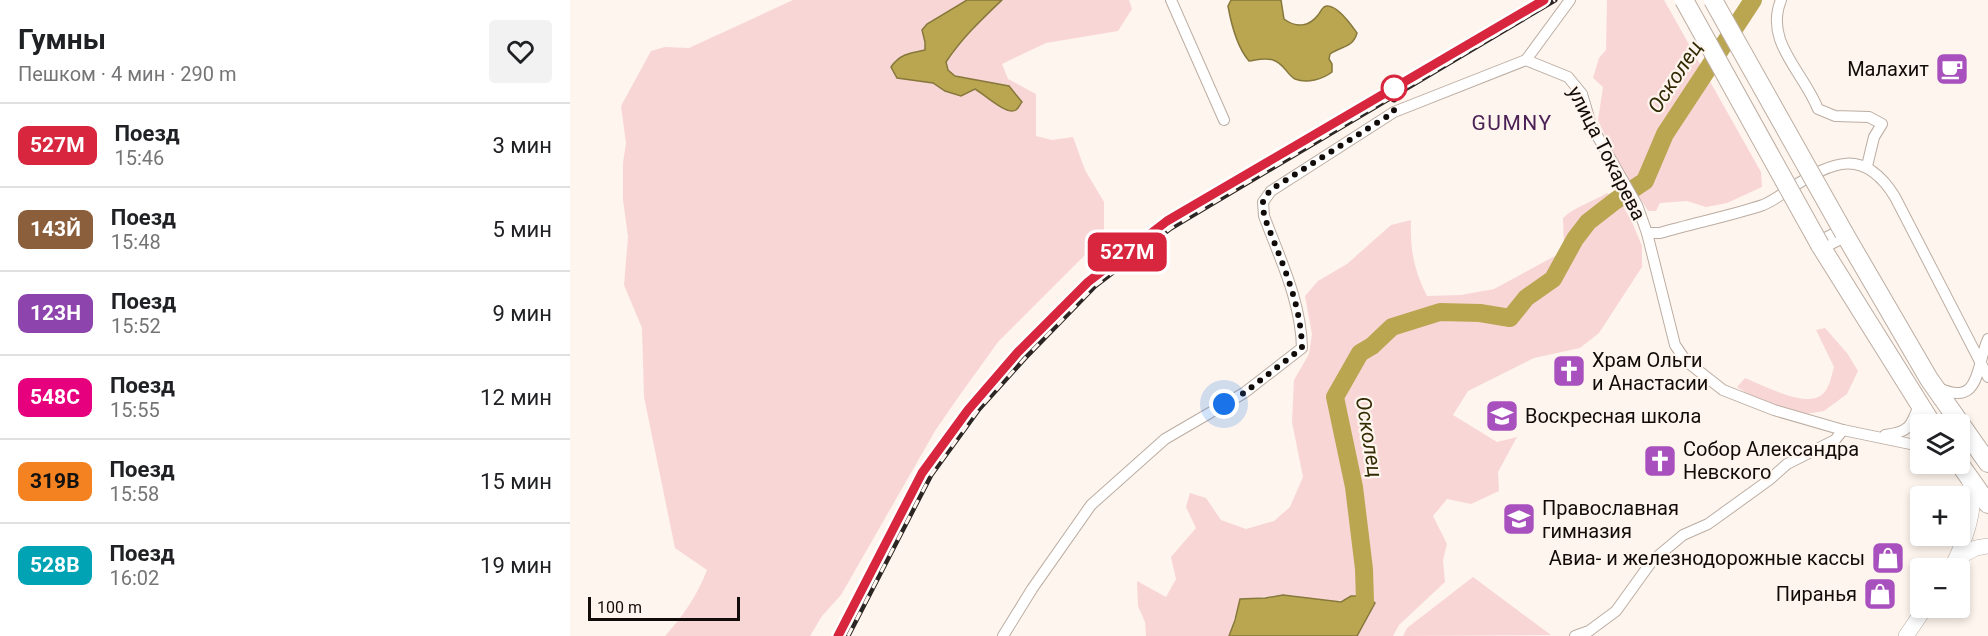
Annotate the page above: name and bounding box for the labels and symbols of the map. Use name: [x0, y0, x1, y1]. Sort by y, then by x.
water label: Осколец: [1643, 36, 1707, 118]
cafe icon: Малахит: [1934, 51, 1970, 87]
place label: Малахит: [1847, 57, 1929, 81]
unlabelled marker: [1381, 75, 1407, 101]
street label: улица Токарева: [1563, 82, 1651, 224]
district label: GUMNY: [1471, 111, 1553, 135]
line badge: 527М: [1085, 232, 1169, 272]
place label: Храм Ольги и Анастасии: [1592, 348, 1708, 395]
church icon: Храм Ольги и Анастасии: [1551, 353, 1587, 389]
your location: [1209, 389, 1239, 419]
water label: Осколец: [1351, 395, 1387, 479]
school or university icon: Воскресная школа: [1484, 398, 1520, 434]
place label: Воскресная школа: [1525, 404, 1701, 428]
place label: Собор Александра Невского: [1683, 437, 1859, 484]
church icon: Собор Александра Невского: [1642, 443, 1678, 479]
place label: Православная гимназия: [1542, 496, 1679, 543]
school or university icon: Православная гимназия: [1501, 501, 1537, 537]
shop icon: Авиа- и железнодорожные кассы: [1870, 540, 1906, 576]
place label: Авиа- и железнодорожные кассы: [1549, 546, 1865, 570]
shop icon: Пиранья: [1862, 576, 1898, 612]
place label: Пиранья: [1776, 582, 1857, 606]
scale bar: [588, 594, 740, 622]

